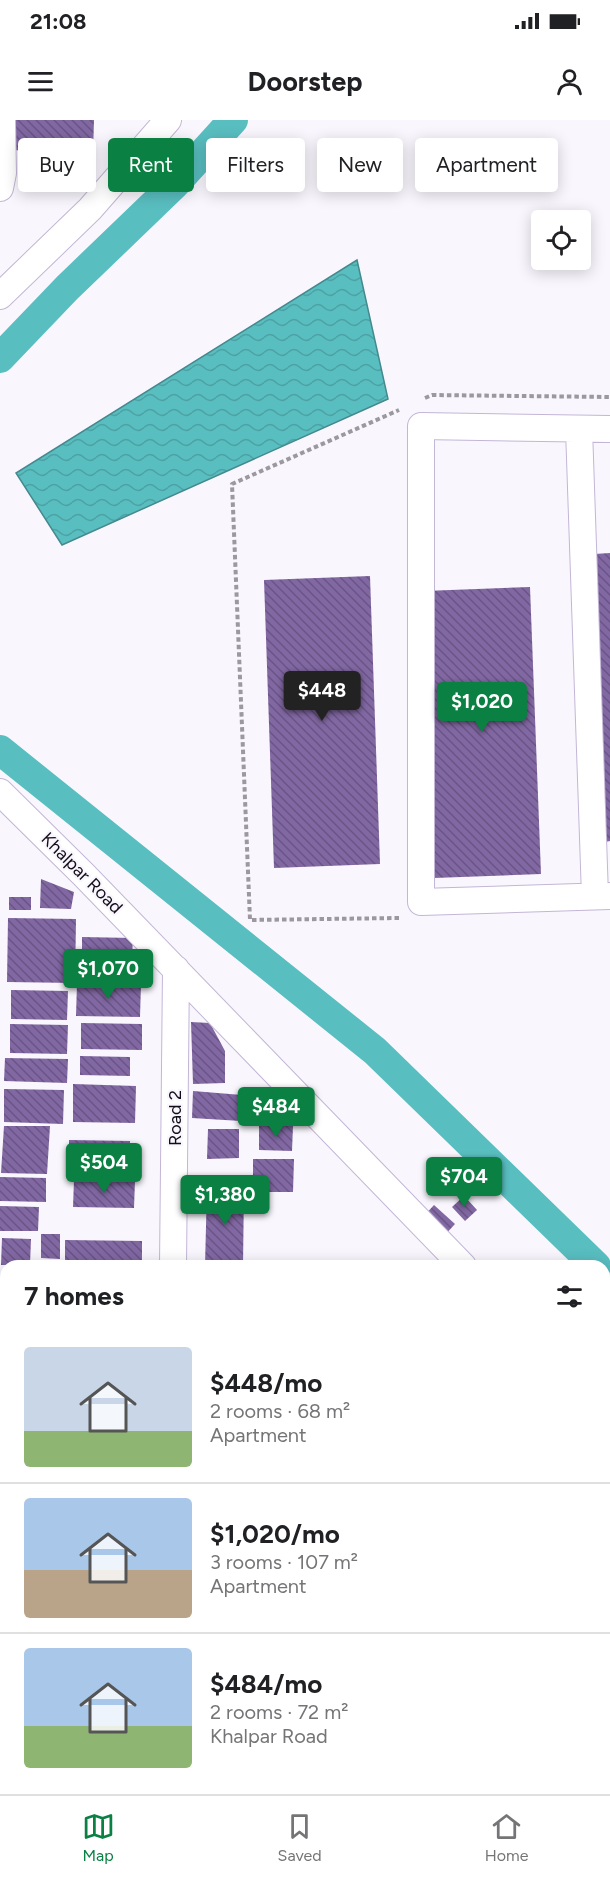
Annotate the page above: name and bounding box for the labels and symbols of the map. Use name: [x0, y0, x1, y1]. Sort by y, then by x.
pin: $448: [286, 671, 358, 722]
pin: $1,020: [433, 682, 531, 733]
street label: Khalpar Road: [37, 828, 127, 918]
pin: $1,070: [59, 949, 157, 1000]
pin: $484: [240, 1087, 312, 1138]
street label: Road 2: [164, 1090, 186, 1146]
pin: $504: [68, 1143, 140, 1194]
pin: $704: [428, 1157, 500, 1208]
pin: $1,380: [176, 1175, 274, 1226]

